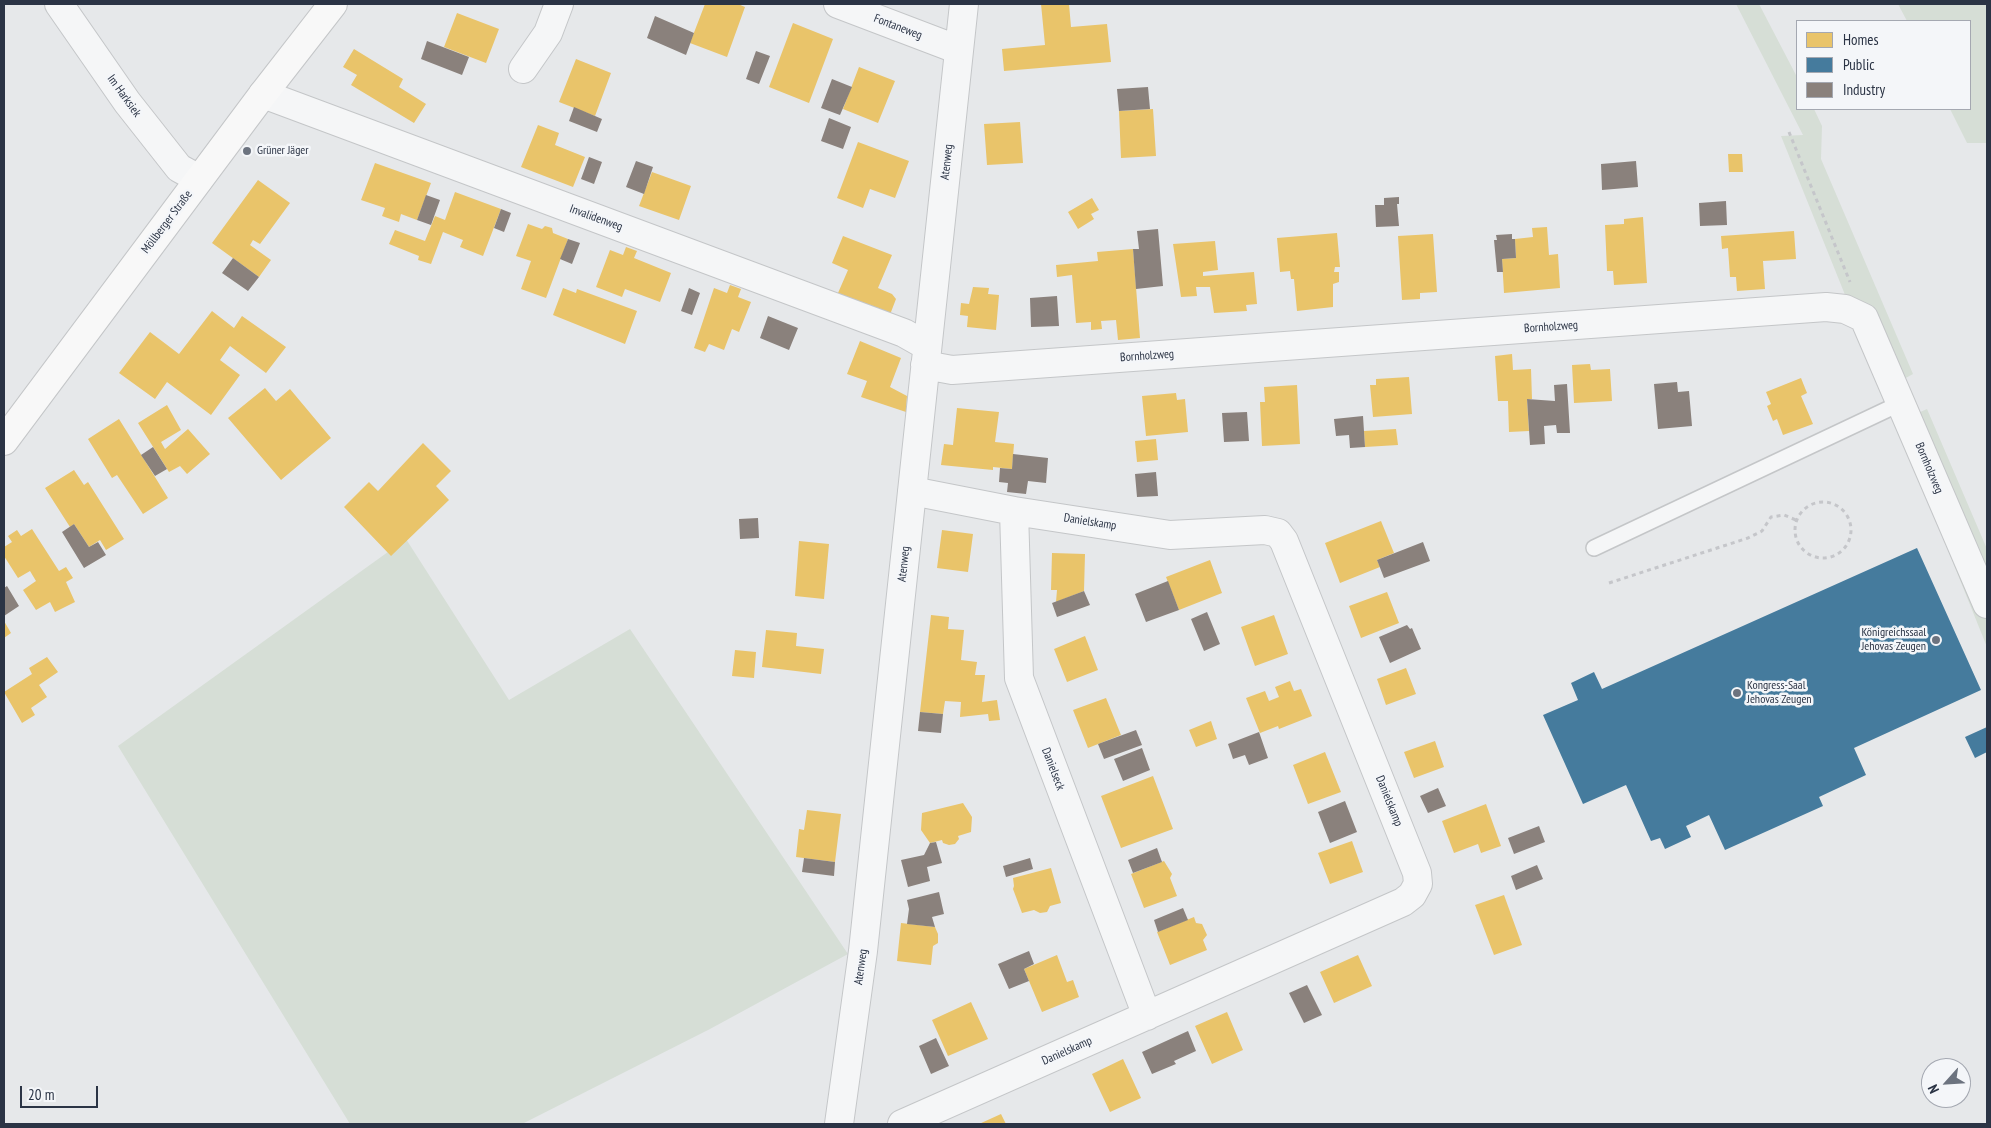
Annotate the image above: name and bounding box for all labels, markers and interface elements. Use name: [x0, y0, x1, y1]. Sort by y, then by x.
street label: Fontaneweg: [872, 11, 924, 43]
legend: [1796, 20, 1971, 110]
text: Homes: [1843, 30, 1879, 49]
text: Public: [1843, 55, 1874, 74]
street label: Im Harksiek: [104, 72, 144, 120]
text: Industry: [1843, 80, 1885, 99]
street label: Atenweg: [938, 143, 956, 181]
place label: Grüner Jäger: [257, 144, 309, 158]
marker: Grüner Jäger: [241, 145, 253, 157]
street label: Möllberger Straße: [139, 188, 195, 256]
street label: Invalidenweg: [568, 202, 624, 234]
street label: Bornholzweg: [1524, 318, 1578, 336]
street label: Bornholzweg: [1120, 347, 1174, 365]
street label: Bornholzweg: [1912, 440, 1946, 496]
street label: Danielskamp: [1063, 511, 1117, 533]
street label: Atenweg: [895, 545, 913, 583]
place label: Königreichssaal Jehovas Zeugen: [1861, 626, 1926, 654]
marker: Königreichssaal Jehovas Zeugen: [1930, 634, 1942, 646]
place label: Kongress-Saal Jehovas Zeugen: [1747, 679, 1812, 707]
marker: Kongress-Saal Jehovas Zeugen: [1731, 687, 1743, 699]
street label: Danielseck: [1038, 746, 1068, 792]
street label: Danielskamp: [1372, 774, 1406, 828]
street label: Atenweg: [851, 948, 871, 986]
street label: Danielskamp: [1040, 1034, 1094, 1068]
north arrow: [1921, 1058, 1971, 1108]
scale bar: [22, 1076, 100, 1108]
text: N: [1924, 1082, 1943, 1096]
text: 20 m: [28, 1085, 54, 1104]

